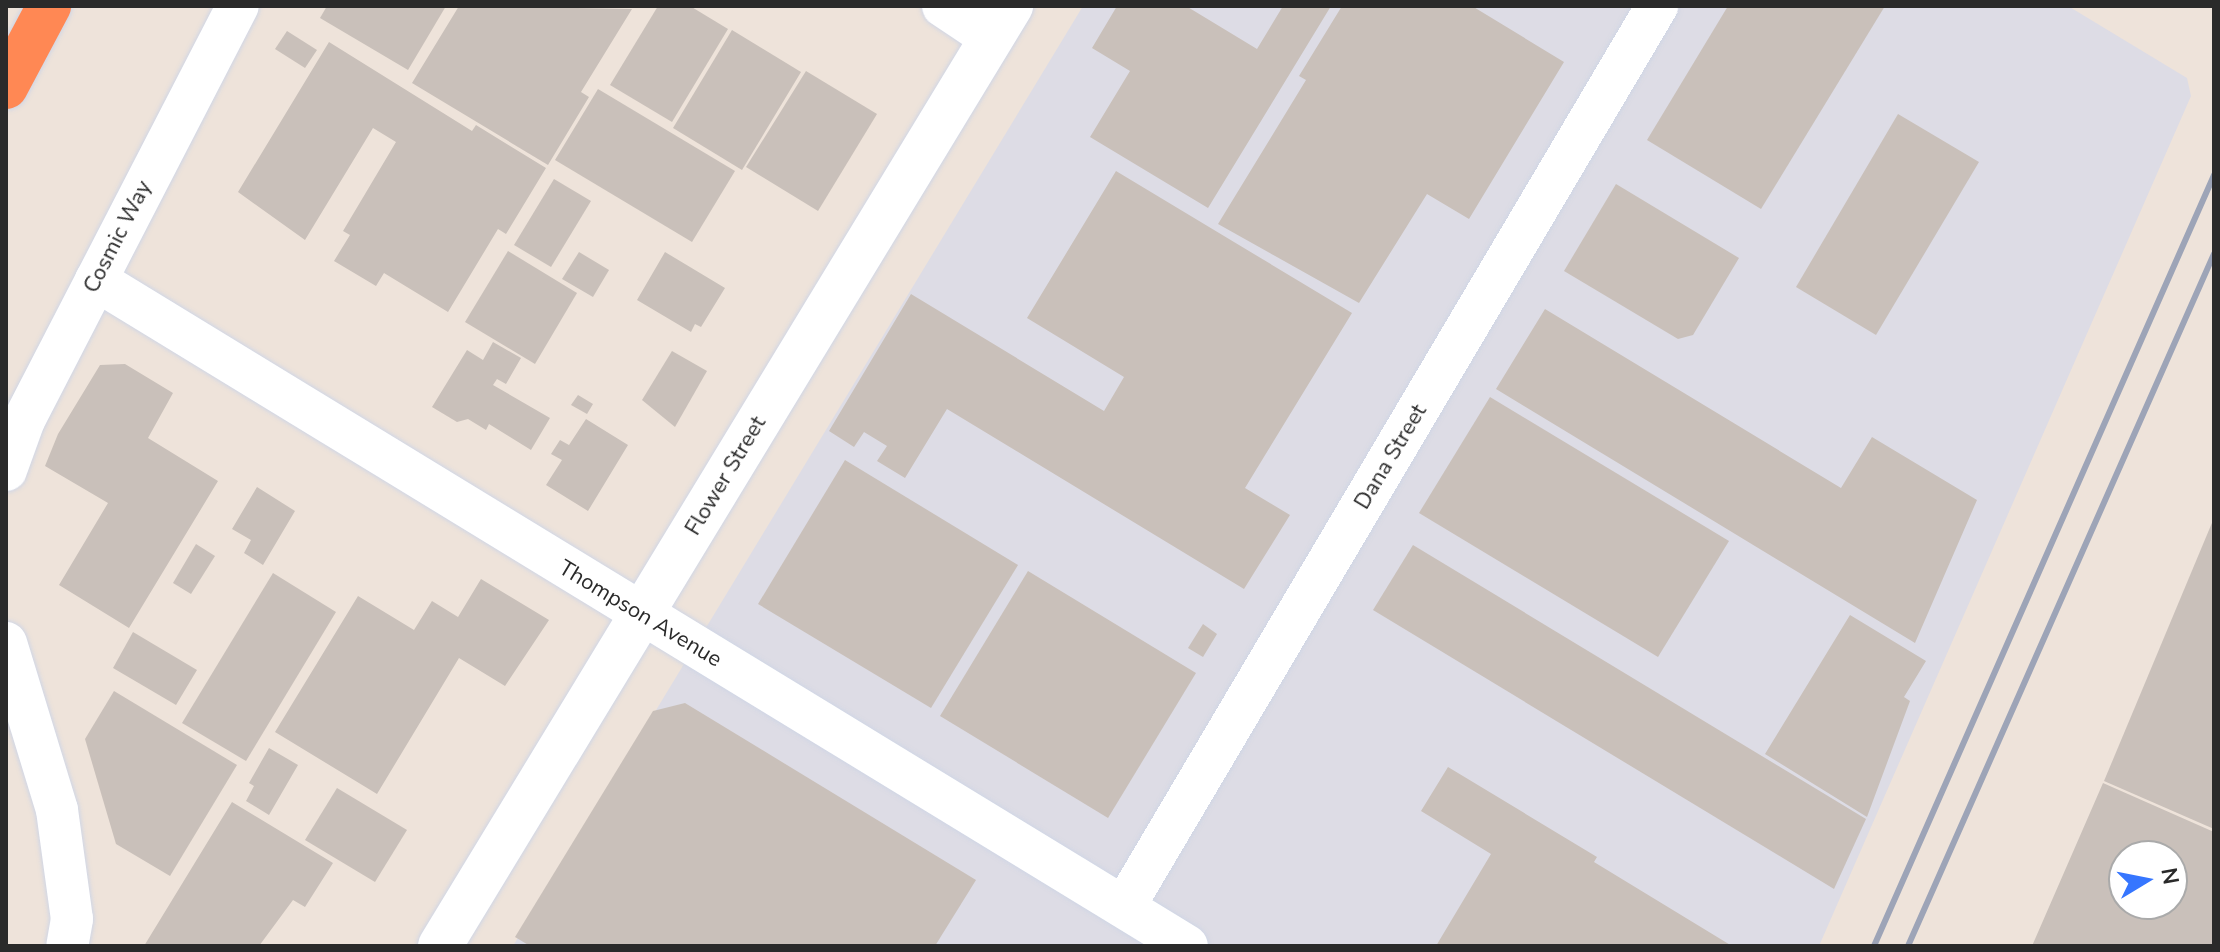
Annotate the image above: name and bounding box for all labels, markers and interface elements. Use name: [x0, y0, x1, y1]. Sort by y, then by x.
street label: Cosmic Way: [78, 176, 158, 298]
street label: Dana Street: [1349, 400, 1433, 514]
street label: Flower Street: [680, 412, 772, 540]
street label: Thompson Avenue: [554, 555, 726, 673]
north arrow: [2108, 840, 2188, 920]
text: N: [2153, 865, 2186, 887]

